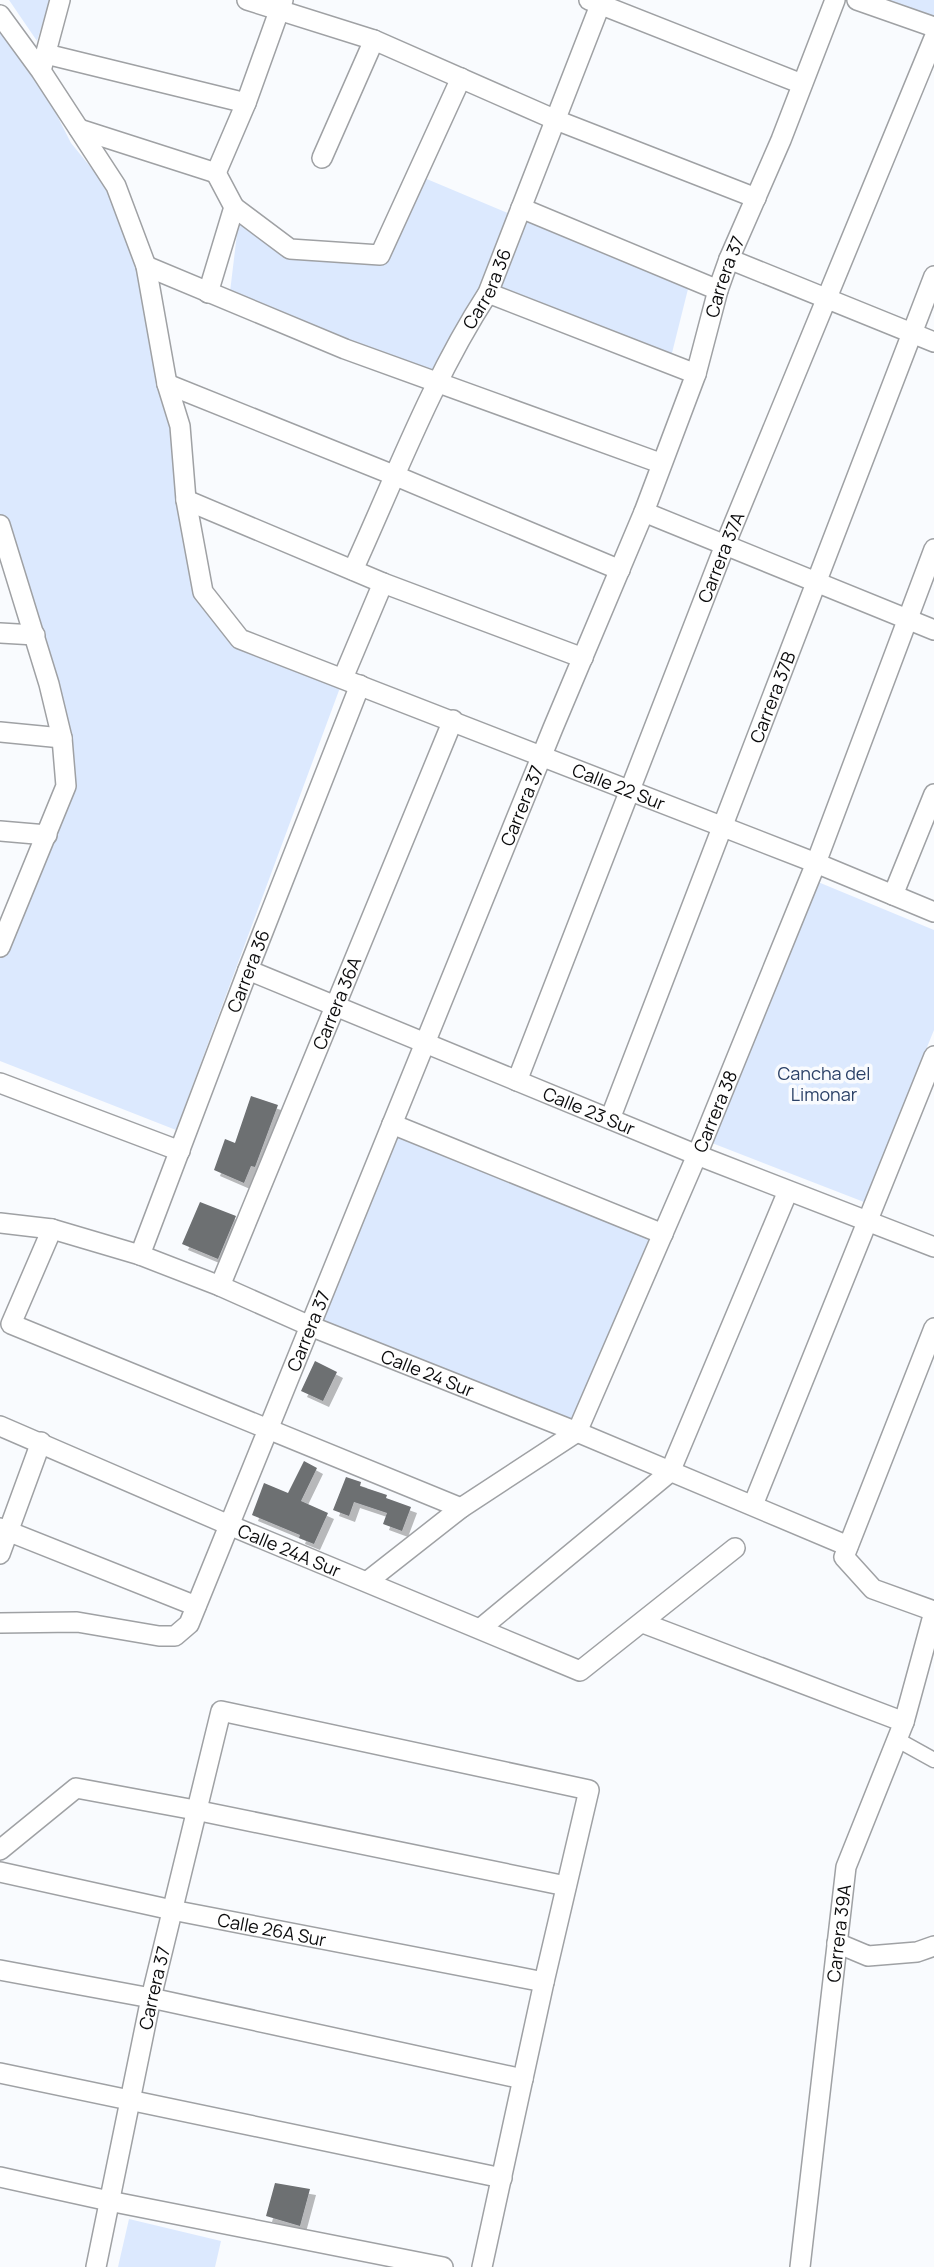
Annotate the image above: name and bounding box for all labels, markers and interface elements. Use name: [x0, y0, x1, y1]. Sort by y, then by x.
street label: Carrera 37: [699, 232, 750, 320]
street label: Carrera 36: [457, 245, 516, 333]
street label: Carrera 37A: [692, 508, 750, 606]
street label: Carrera 37B: [744, 648, 801, 746]
street label: Calle 22 Sur: [569, 757, 669, 815]
street label: Carrera 37: [494, 762, 549, 849]
street label: Carrera 36: [221, 926, 275, 1016]
street label: Carrera 36A: [307, 952, 367, 1053]
park label: Cancha del Limonar: [777, 1061, 871, 1106]
street label: Carrera 38: [687, 1067, 742, 1156]
street label: Calle 23 Sur: [539, 1081, 639, 1140]
street label: Carrera 37: [281, 1287, 335, 1375]
street label: Calle 24 Sur: [378, 1344, 478, 1402]
street label: Calle 24A Sur: [234, 1518, 345, 1582]
street label: Carrera 39A: [821, 1882, 856, 1984]
street label: Calle 26A Sur: [216, 1907, 329, 1952]
street label: Carrera 37: [133, 1944, 175, 2032]

